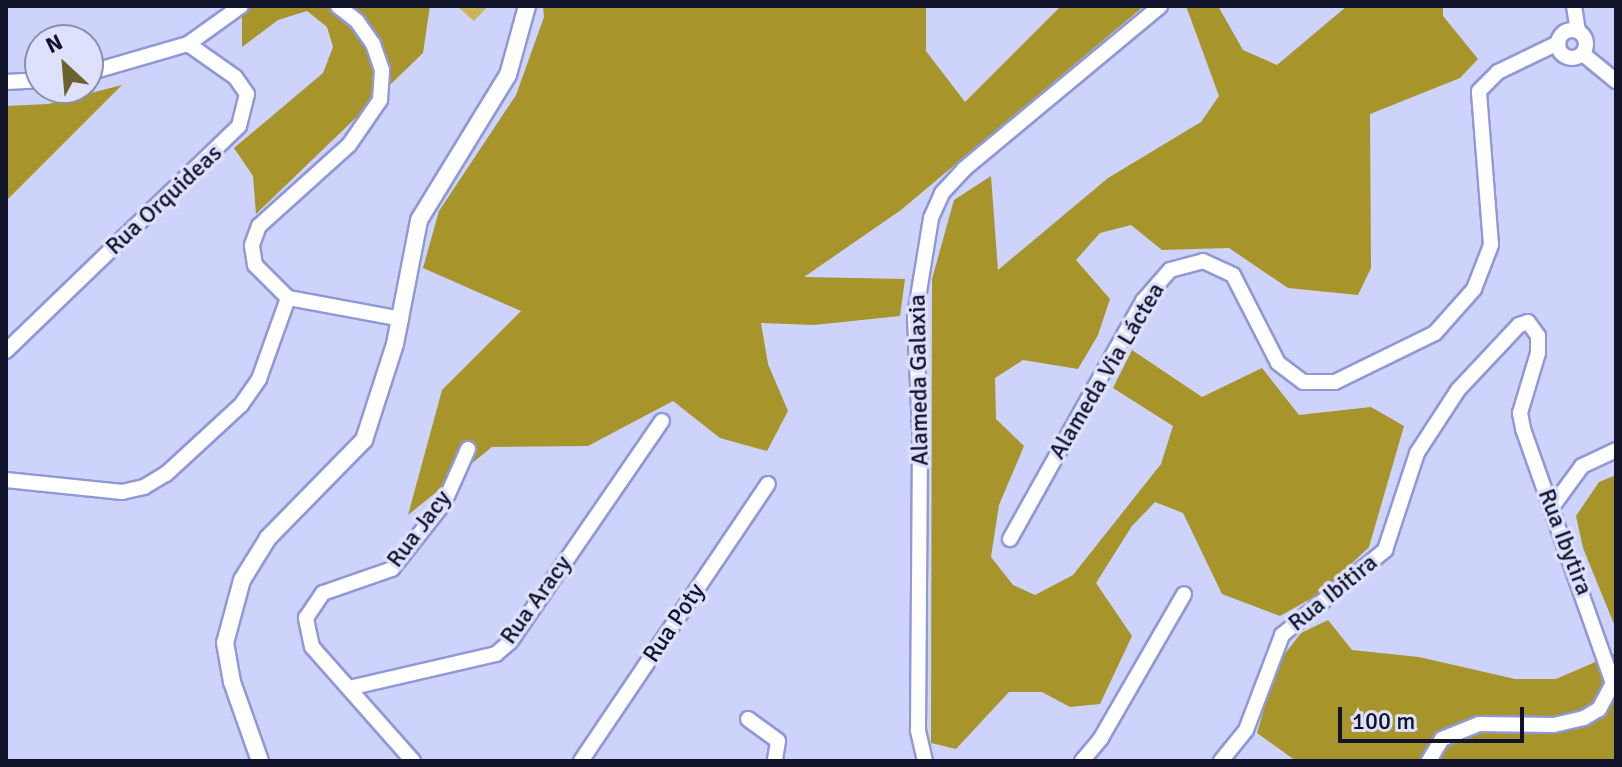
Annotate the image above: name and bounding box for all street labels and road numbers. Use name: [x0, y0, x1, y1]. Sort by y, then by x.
street label: Rua Orquideas: [100, 139, 228, 261]
street label: Alameda Via Láctea: [1043, 278, 1171, 464]
street label: Alameda Galaxia: [903, 294, 935, 466]
street label: Rua Jacy: [381, 485, 457, 573]
street label: Rua Ibytira: [1532, 485, 1598, 599]
street label: Rua Ibitira: [1283, 548, 1383, 638]
street label: Rua Aracy: [494, 550, 578, 650]
street label: Rua Poty: [637, 578, 711, 668]

